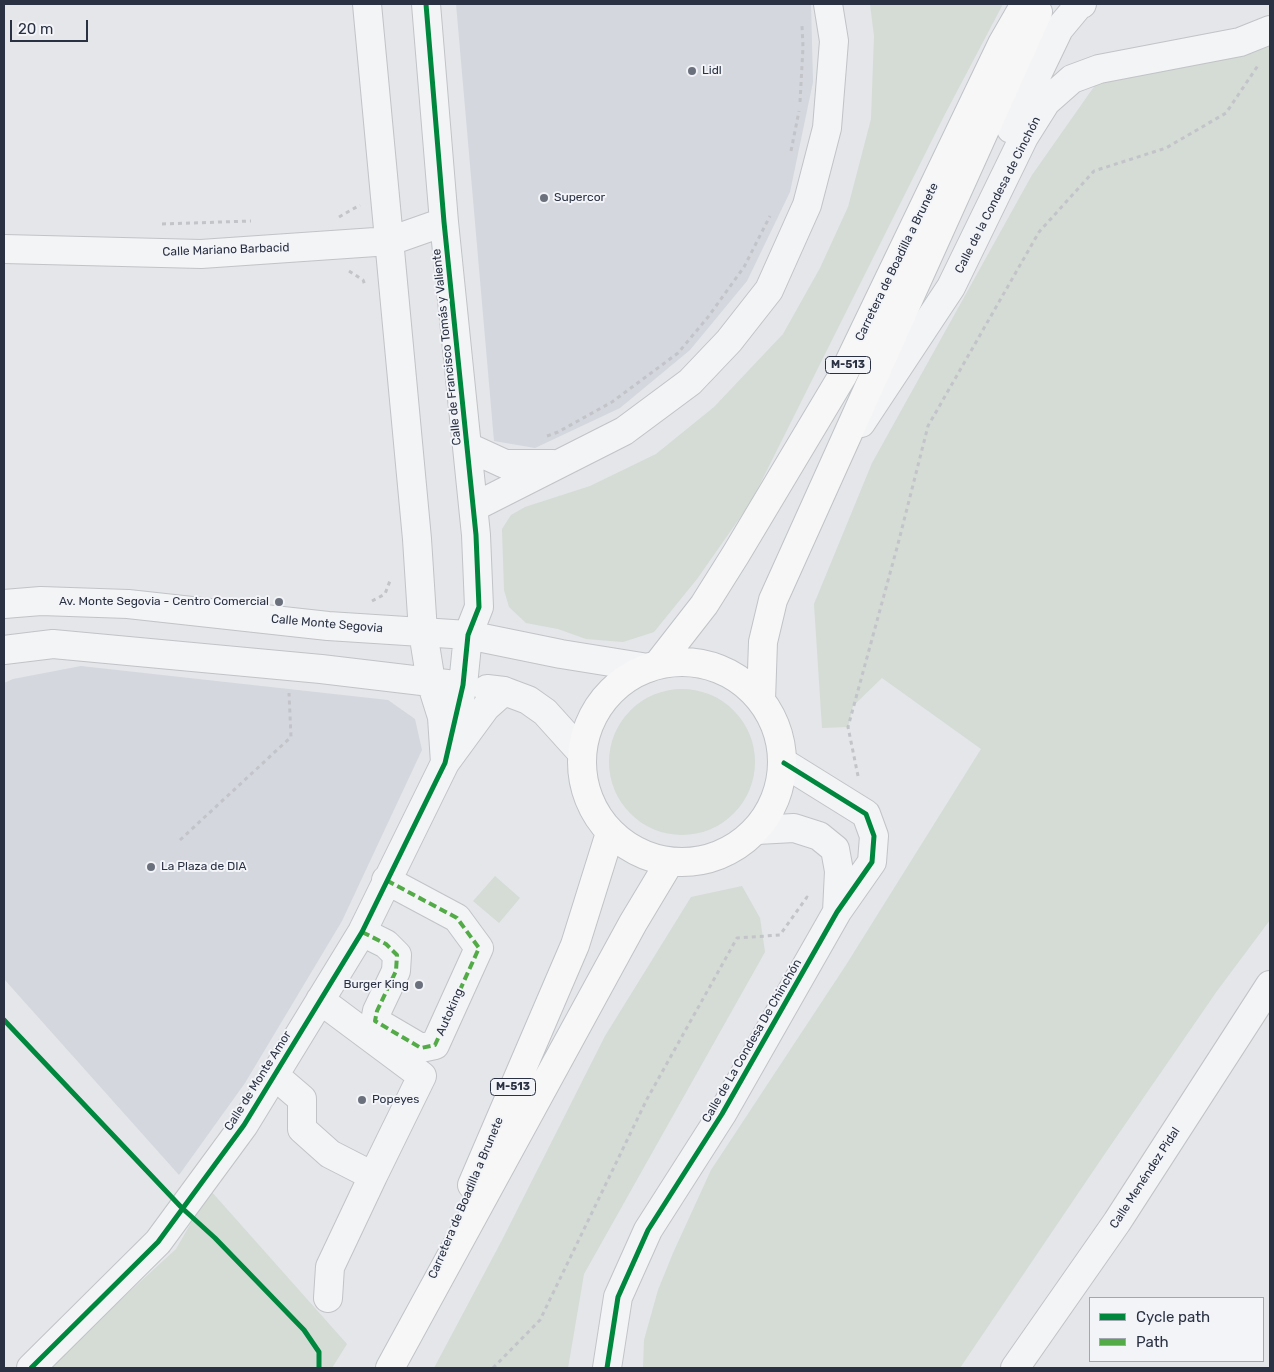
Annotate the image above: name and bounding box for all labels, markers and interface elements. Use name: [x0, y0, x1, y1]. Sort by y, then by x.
scale bar: [12, 10, 90, 42]
text: 20 m: [18, 20, 53, 38]
place label: Lidl: [702, 64, 722, 78]
marker: Lidl: [686, 65, 698, 77]
street label: Calle de la Condesa de Cinchón: [952, 114, 1044, 276]
street label: Carretera de Boadilla a Brunete: [852, 181, 942, 343]
place label: Supercor: [554, 191, 605, 205]
marker: Supercor: [538, 192, 550, 204]
street label: Calle Mariano Barbacid: [162, 241, 290, 259]
street label: Calle de Francisco Tomás y Valiente: [430, 248, 464, 446]
road number: M-513: [826, 356, 870, 374]
place label: Av. Monte Segovia - Centro Comercial: [59, 595, 269, 609]
marker: Av. Monte Segovia - Centro Comercial: [273, 596, 285, 608]
street label: Calle Monte Segovia: [270, 612, 384, 636]
place label: La Plaza de DIA: [161, 860, 247, 874]
marker: La Plaza de DIA: [145, 861, 157, 873]
street label: Calle de La Condesa De Chinchón: [699, 957, 805, 1125]
place label: Burger King: [343, 978, 409, 992]
marker: Burger King: [413, 979, 425, 991]
street label: Autoking: [433, 986, 467, 1038]
street label: Calle de Monte Amor: [221, 1028, 295, 1134]
road number: M-513: [490, 1078, 536, 1096]
place label: Popeyes: [372, 1093, 419, 1107]
marker: Popeyes: [356, 1094, 368, 1106]
street label: Carretera de Boadilla a Brunete: [425, 1115, 507, 1281]
street label: Calle Menéndez Pidal: [1107, 1125, 1183, 1231]
legend: [1089, 1297, 1264, 1362]
text: Cycle path: [1136, 1308, 1210, 1326]
text: Path: [1136, 1333, 1169, 1351]

